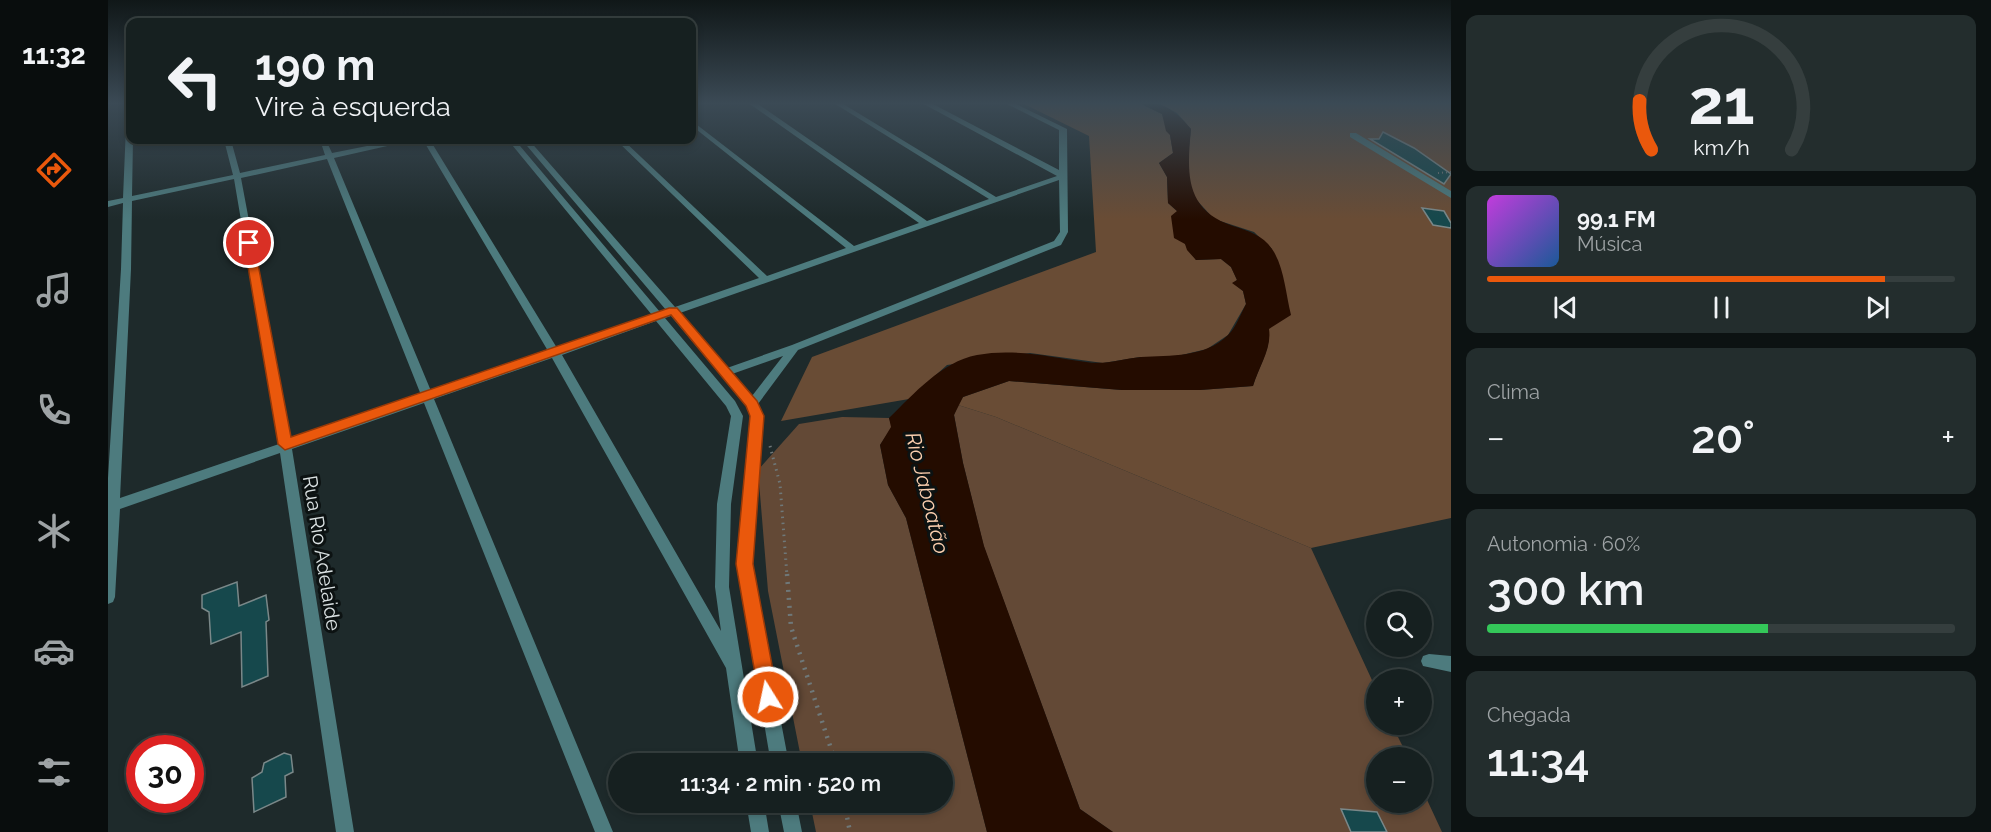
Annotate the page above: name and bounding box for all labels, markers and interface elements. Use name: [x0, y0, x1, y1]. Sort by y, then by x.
text: 11:32: [22, 39, 86, 70]
text: 190 m: [255, 41, 375, 90]
icon: left: [156, 42, 234, 120]
text: 21: [1688, 65, 1754, 139]
text: Vire à esquerda: [255, 91, 451, 122]
text: km/h: [1693, 135, 1749, 160]
icon: directions: [33, 149, 75, 191]
text: 99.1 FM: [1577, 206, 1656, 232]
pin: [223, 217, 274, 268]
icon: arrive: [232, 226, 265, 259]
text: Música: [1577, 232, 1642, 256]
icon: music: [33, 269, 75, 311]
icon: previous: [1549, 291, 1582, 324]
icon: pause: [1705, 291, 1738, 324]
icon: next: [1861, 291, 1894, 324]
text: Clima: [1487, 380, 1540, 404]
icon: phone: [33, 389, 75, 431]
text: 20°: [1691, 411, 1755, 464]
text: −: [1487, 418, 1505, 457]
text: +: [1941, 418, 1955, 457]
water label: Rio Jaboatão: [900, 429, 955, 556]
street label: Rua Rio Adelaide: [298, 474, 346, 633]
icon: climate: [33, 510, 75, 552]
text: Autonomia · 60%: [1487, 532, 1640, 556]
text: 300 km: [1487, 563, 1644, 616]
map controls: [1366, 591, 1432, 813]
button: search: [1366, 591, 1432, 657]
icon: car: [33, 630, 75, 672]
position arrow: [736, 665, 800, 729]
button: +: [1366, 669, 1432, 735]
text: Chegada: [1487, 703, 1571, 727]
text: 11:34: [1487, 734, 1590, 787]
speed limit sign: 30: [126, 735, 204, 813]
button: −: [1366, 747, 1432, 813]
icon: filters: [33, 751, 75, 793]
text: 11:34 · 2 min · 520 m: [680, 770, 881, 796]

